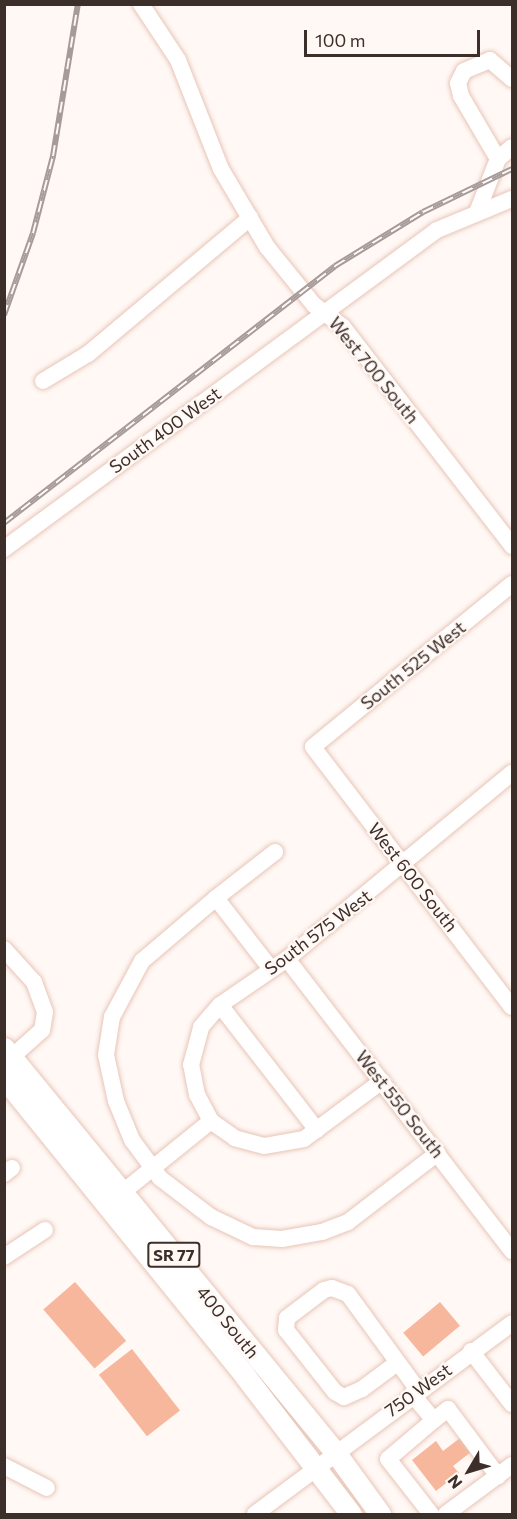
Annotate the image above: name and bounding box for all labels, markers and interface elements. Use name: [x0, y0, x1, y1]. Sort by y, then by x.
scale bar: [307, 18, 482, 56]
text: 100 m: [315, 29, 365, 51]
street label: West 700 South: [324, 312, 424, 428]
street label: South 400 West: [105, 382, 225, 478]
street label: South 525 West: [356, 616, 470, 714]
street label: West 600 South: [364, 818, 462, 936]
street label: South 575 West: [260, 885, 376, 979]
street label: West 550 South: [351, 1046, 449, 1162]
road number: SR 77: [147, 1242, 201, 1268]
street label: 400 South: [192, 1281, 264, 1363]
street label: 750 West: [380, 1359, 456, 1421]
north arrow: [439, 1441, 499, 1501]
text: N: [443, 1472, 466, 1493]

